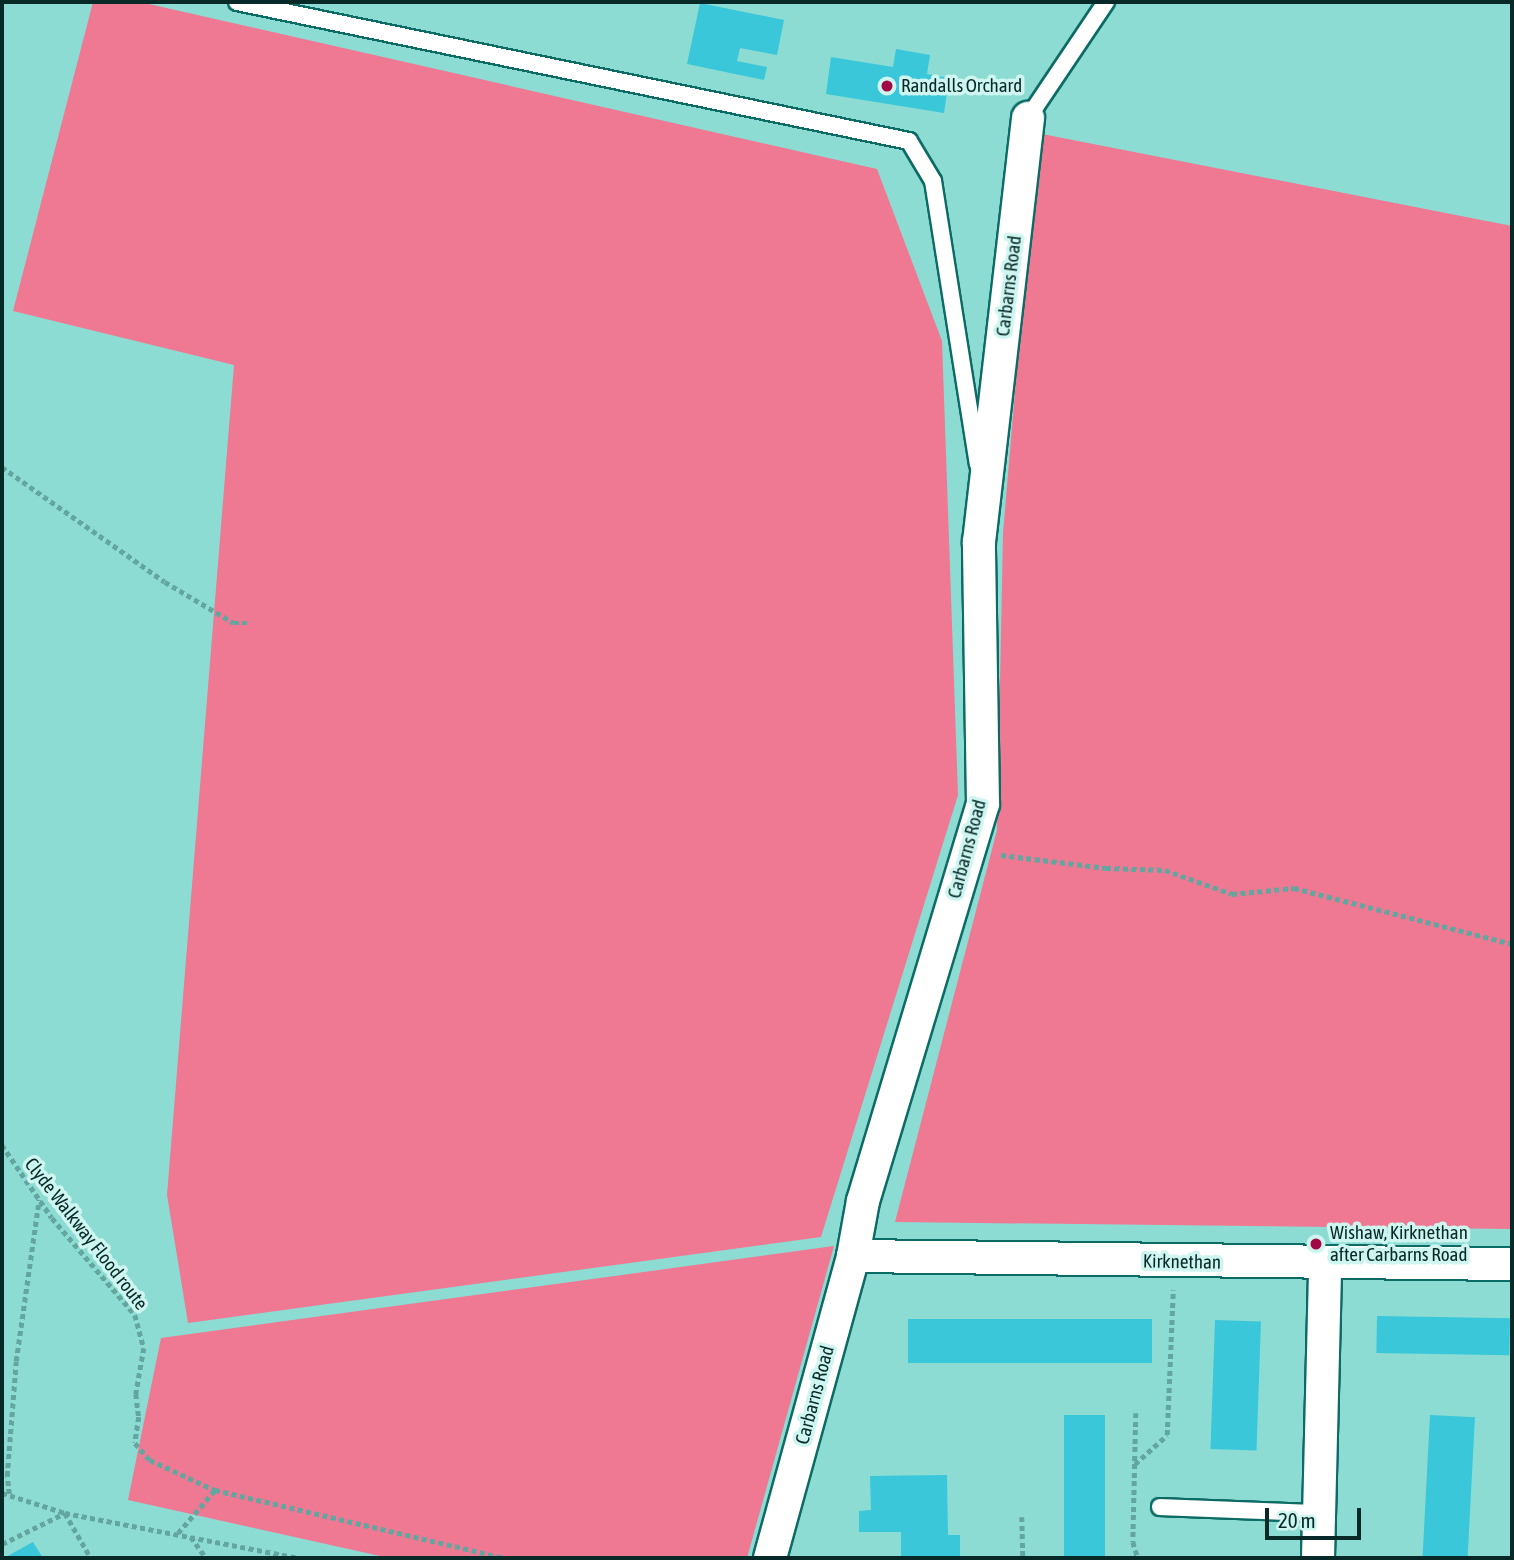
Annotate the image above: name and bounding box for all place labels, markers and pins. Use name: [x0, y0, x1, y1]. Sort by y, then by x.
place label: Randalls Orchard: [901, 75, 1022, 97]
marker: Randalls Orchard: [879, 78, 895, 94]
place label: Wishaw, Kirknethan after Carbarns Road: [1330, 1222, 1468, 1266]
marker: Wishaw, Kirknethan after Carbarns Road: [1308, 1236, 1324, 1252]

